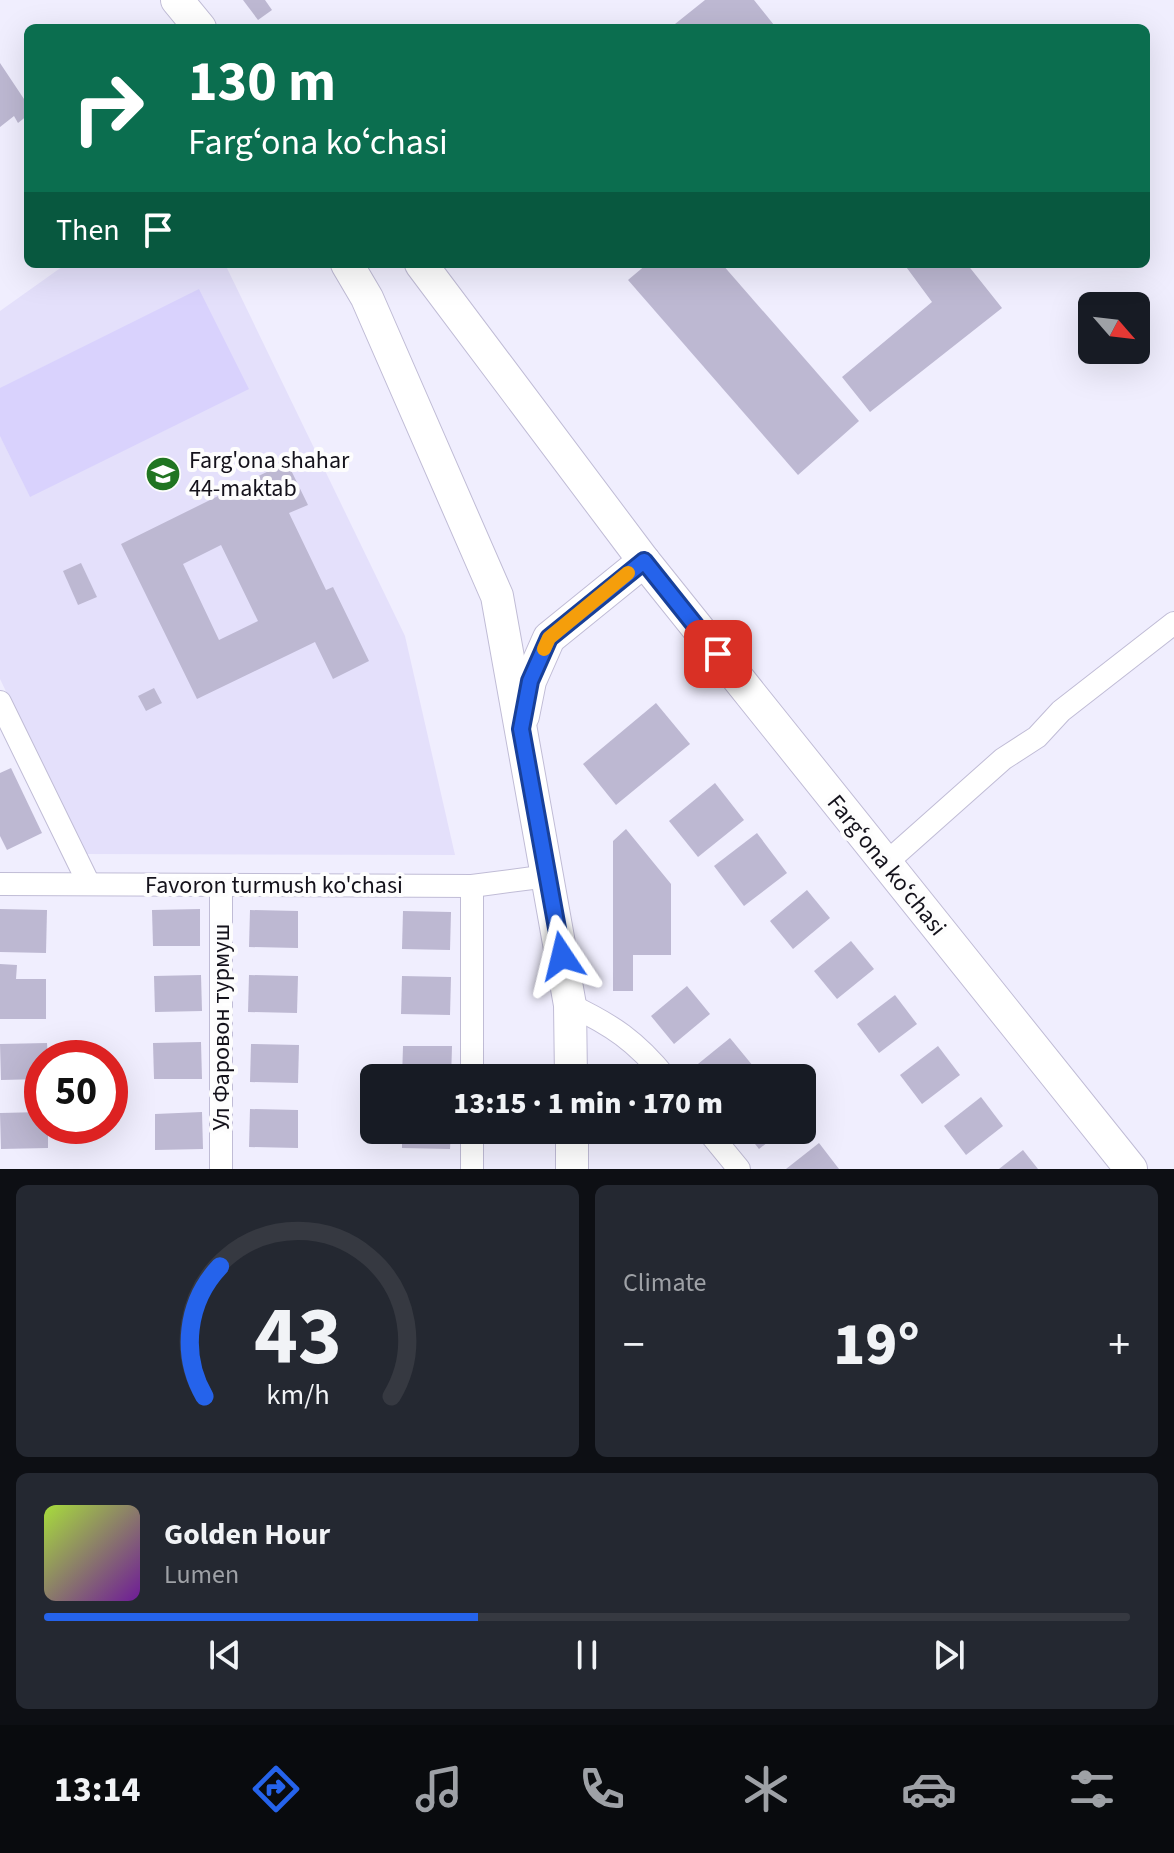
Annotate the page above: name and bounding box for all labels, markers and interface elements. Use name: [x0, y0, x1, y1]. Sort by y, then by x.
text: 130 m: [188, 43, 336, 122]
icon: right: [56, 56, 160, 160]
text: Fargʻona koʻchasi: [188, 117, 448, 168]
icon: arrive: [136, 208, 180, 252]
text: Then: [56, 209, 120, 252]
north arrow: [1078, 292, 1150, 364]
map controls: [1078, 292, 1150, 364]
place label: Farg'ona shahar 44-maktab: [189, 443, 350, 506]
school or university icon: Farg'ona shahar 44-maktab: [144, 455, 182, 493]
pin: [684, 620, 752, 688]
icon: arrive: [696, 632, 740, 676]
street label: Fargʻona koʻchasi: [818, 787, 955, 944]
street label: Favoron turmush ko'chasi: [145, 868, 403, 903]
position arrow: [520, 914, 604, 998]
street label: Ул Фаровон турмуш: [204, 924, 239, 1130]
speed limit sign: 50: [24, 1040, 128, 1144]
text: 13:15 · 1 min · 170 m: [453, 1082, 723, 1125]
text: Climate: [623, 1264, 707, 1301]
text: 43: [254, 1278, 341, 1396]
text: 19°: [833, 1303, 920, 1388]
text: −: [623, 1314, 645, 1377]
text: +: [1108, 1314, 1130, 1377]
text: km/h: [266, 1375, 329, 1415]
text: Golden Hour: [164, 1513, 330, 1556]
text: Lumen: [164, 1556, 239, 1593]
icon: previous: [203, 1633, 247, 1677]
icon: pause: [565, 1633, 609, 1677]
icon: next: [927, 1633, 971, 1677]
icon: directions: [248, 1761, 304, 1817]
icon: music: [411, 1761, 467, 1817]
icon: phone: [574, 1761, 630, 1817]
icon: climate: [738, 1761, 794, 1817]
icon: car: [901, 1761, 957, 1817]
icon: filters: [1064, 1761, 1120, 1817]
text: 13:14: [54, 1764, 140, 1815]

